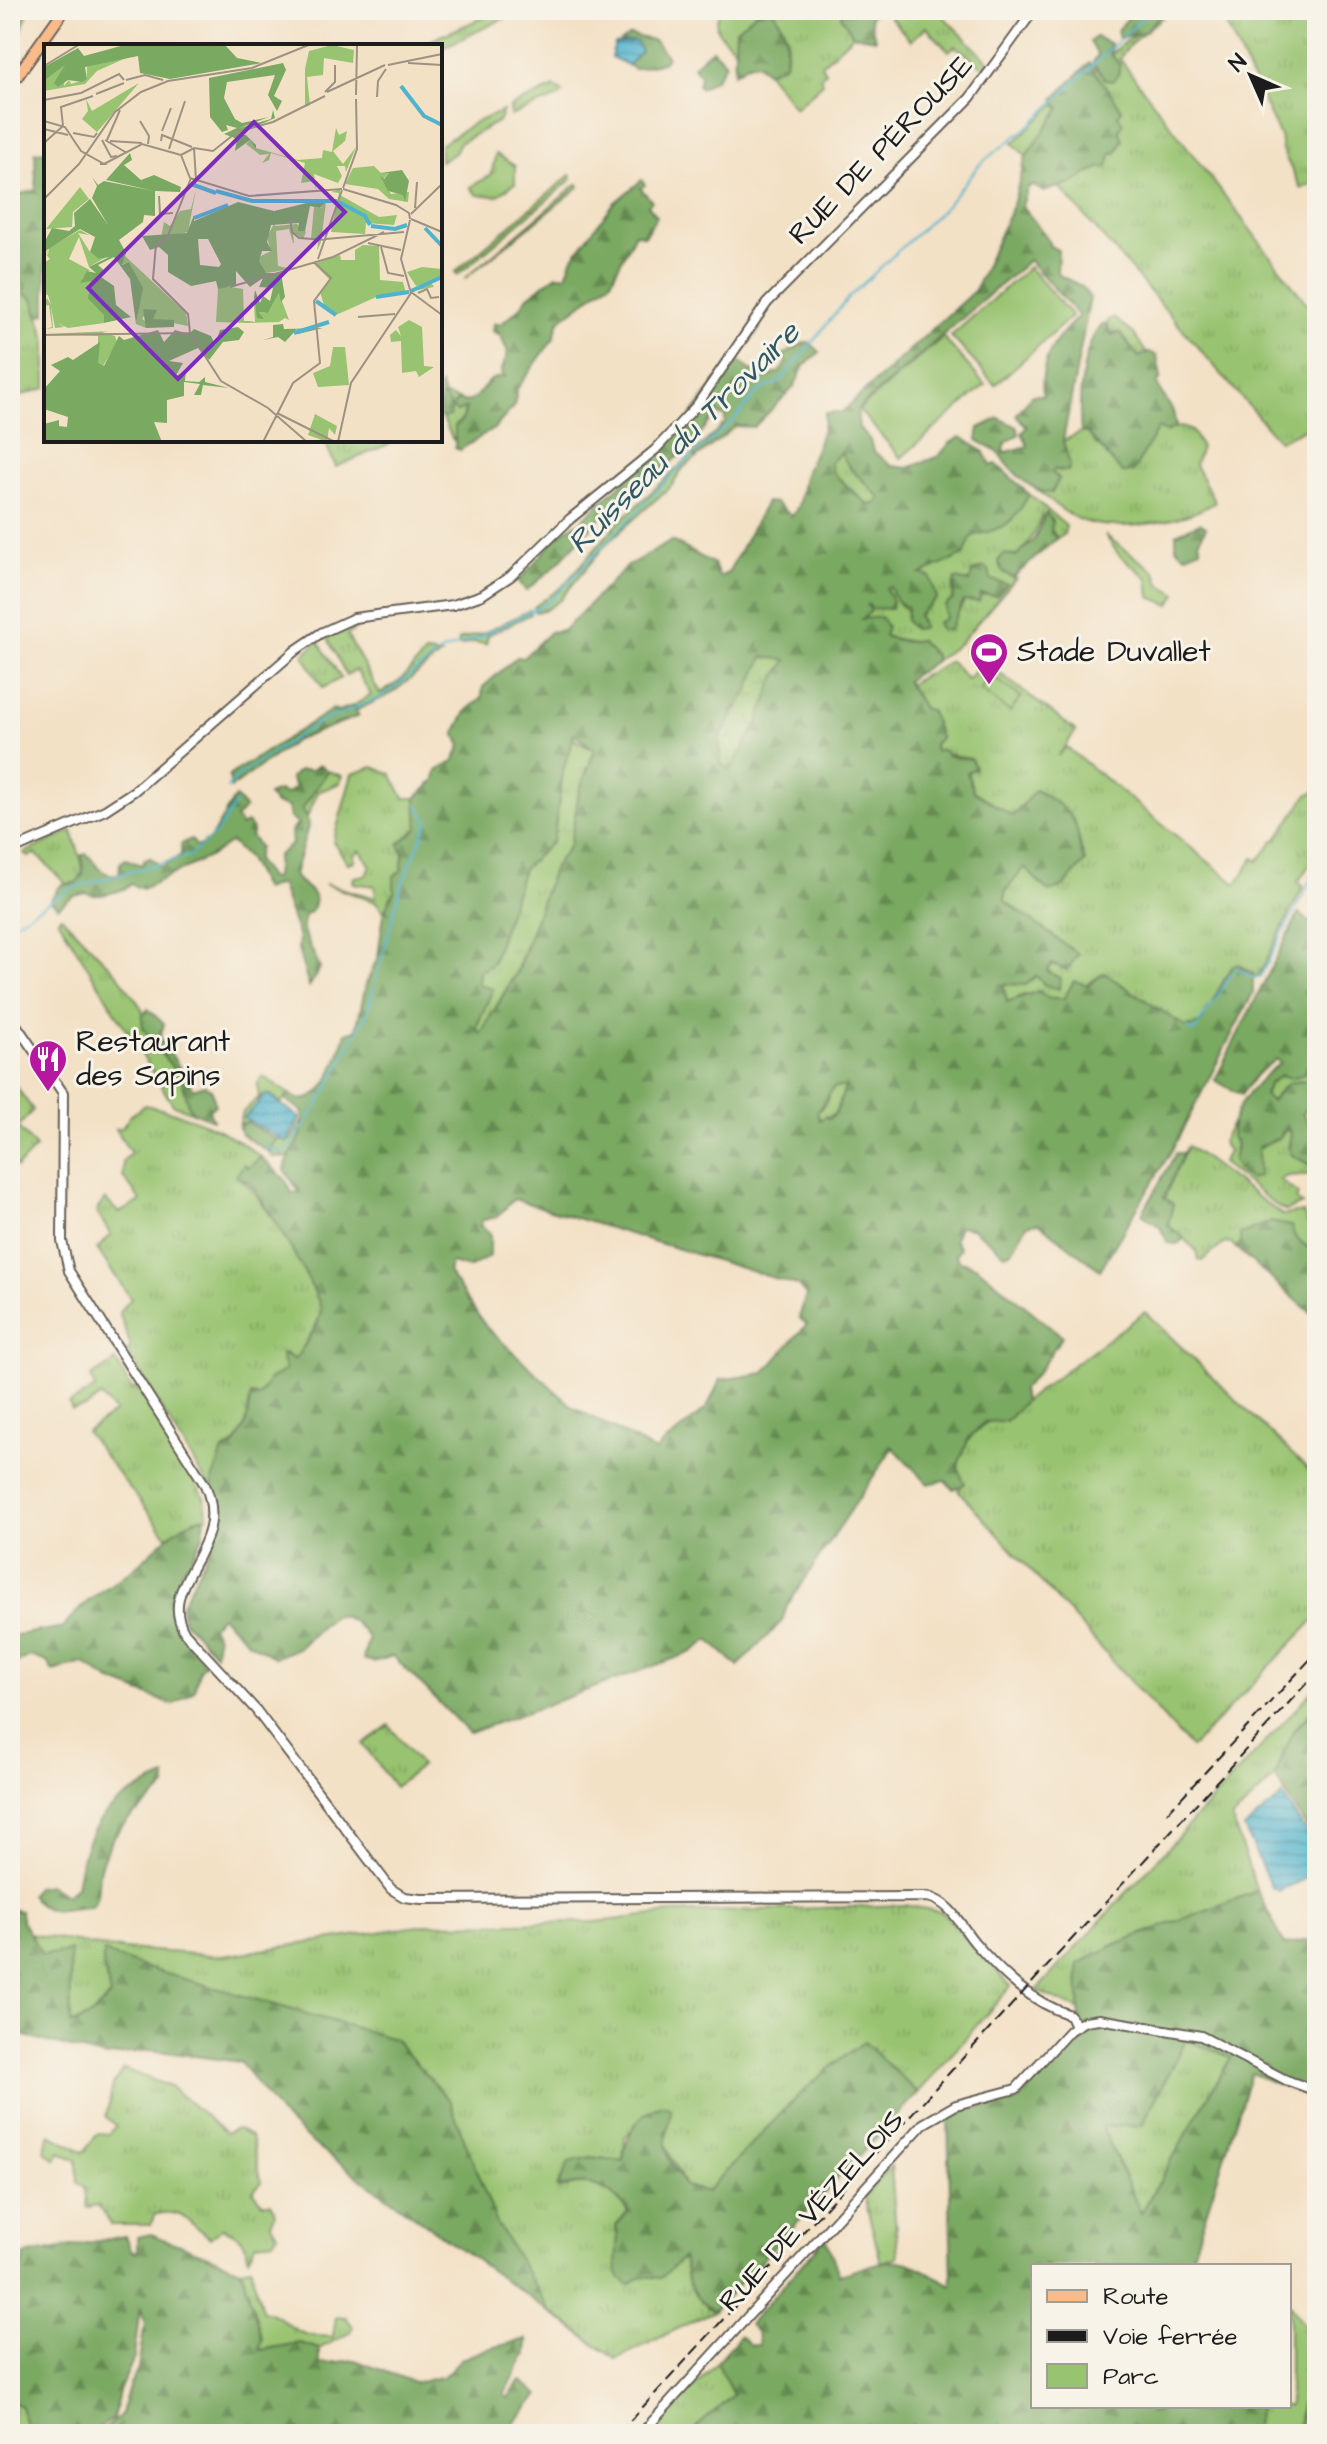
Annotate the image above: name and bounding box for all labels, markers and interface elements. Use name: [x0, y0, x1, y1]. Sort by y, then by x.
north arrow: [1211, 36, 1291, 116]
inset map: [44, 44, 442, 442]
street label: RUE DE PÉROUSE: [779, 46, 983, 254]
text: N: [1222, 47, 1254, 79]
water label: Ruisseau du Trovaire: [558, 310, 812, 564]
sports icon: Stade Duvallet: [968, 631, 1010, 686]
place label: Stade Duvallet: [1017, 631, 1211, 673]
place label: Restaurant des Sapins: [76, 1021, 230, 1097]
restaurant icon: Restaurant des Sapins: [27, 1038, 69, 1093]
street label: RUE DE VÉZELOIS: [709, 2100, 915, 2322]
legend: [1031, 2264, 1291, 2408]
text: Route: [1103, 2280, 1169, 2314]
text: Voie ferrée: [1103, 2320, 1237, 2354]
text: Parc: [1103, 2360, 1159, 2394]

